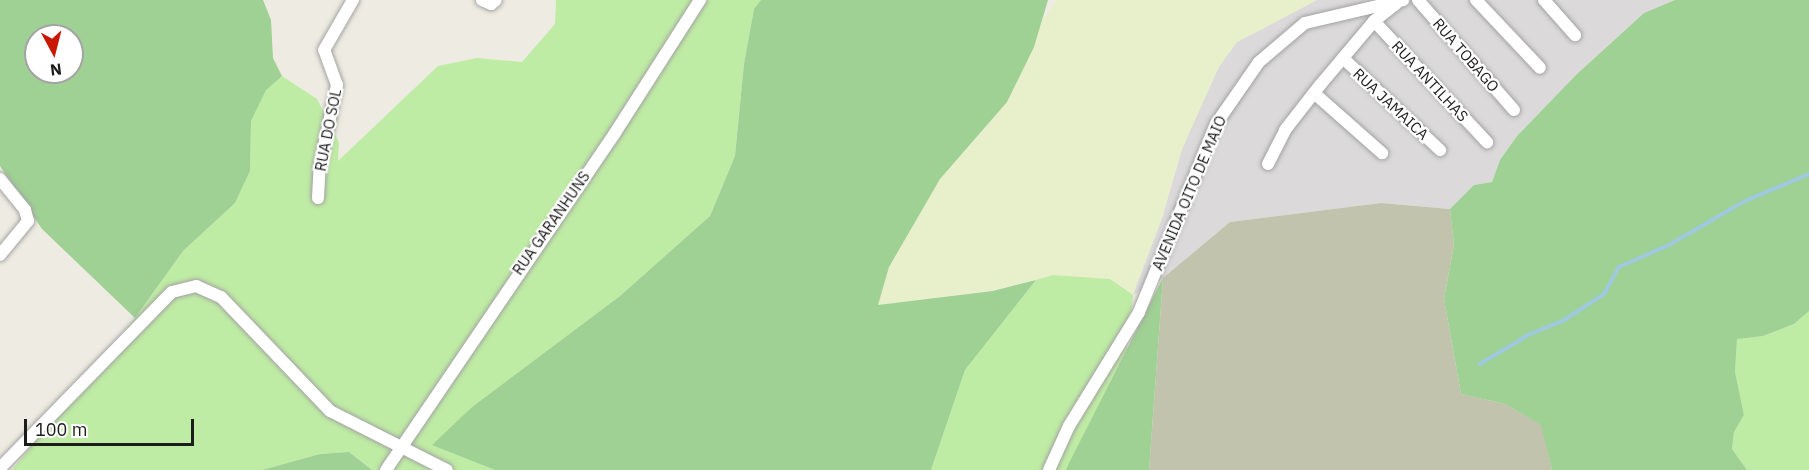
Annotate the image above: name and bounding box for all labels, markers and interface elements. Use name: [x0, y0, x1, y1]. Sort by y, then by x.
street label: RUA TOBAGO: [1429, 15, 1503, 95]
north arrow: [24, 24, 84, 84]
street label: RUA ANTILHAS: [1388, 37, 1472, 125]
text: N: [49, 59, 63, 81]
street label: RUA JAMAICA: [1350, 65, 1432, 143]
street label: RUA DO SOL: [311, 87, 345, 173]
street label: AVENIDA OITO DE MAIO: [1148, 113, 1230, 273]
street label: RUA GARANHUNS: [508, 168, 594, 278]
scale bar: [27, 407, 196, 445]
text: 100 m: [35, 418, 87, 441]

